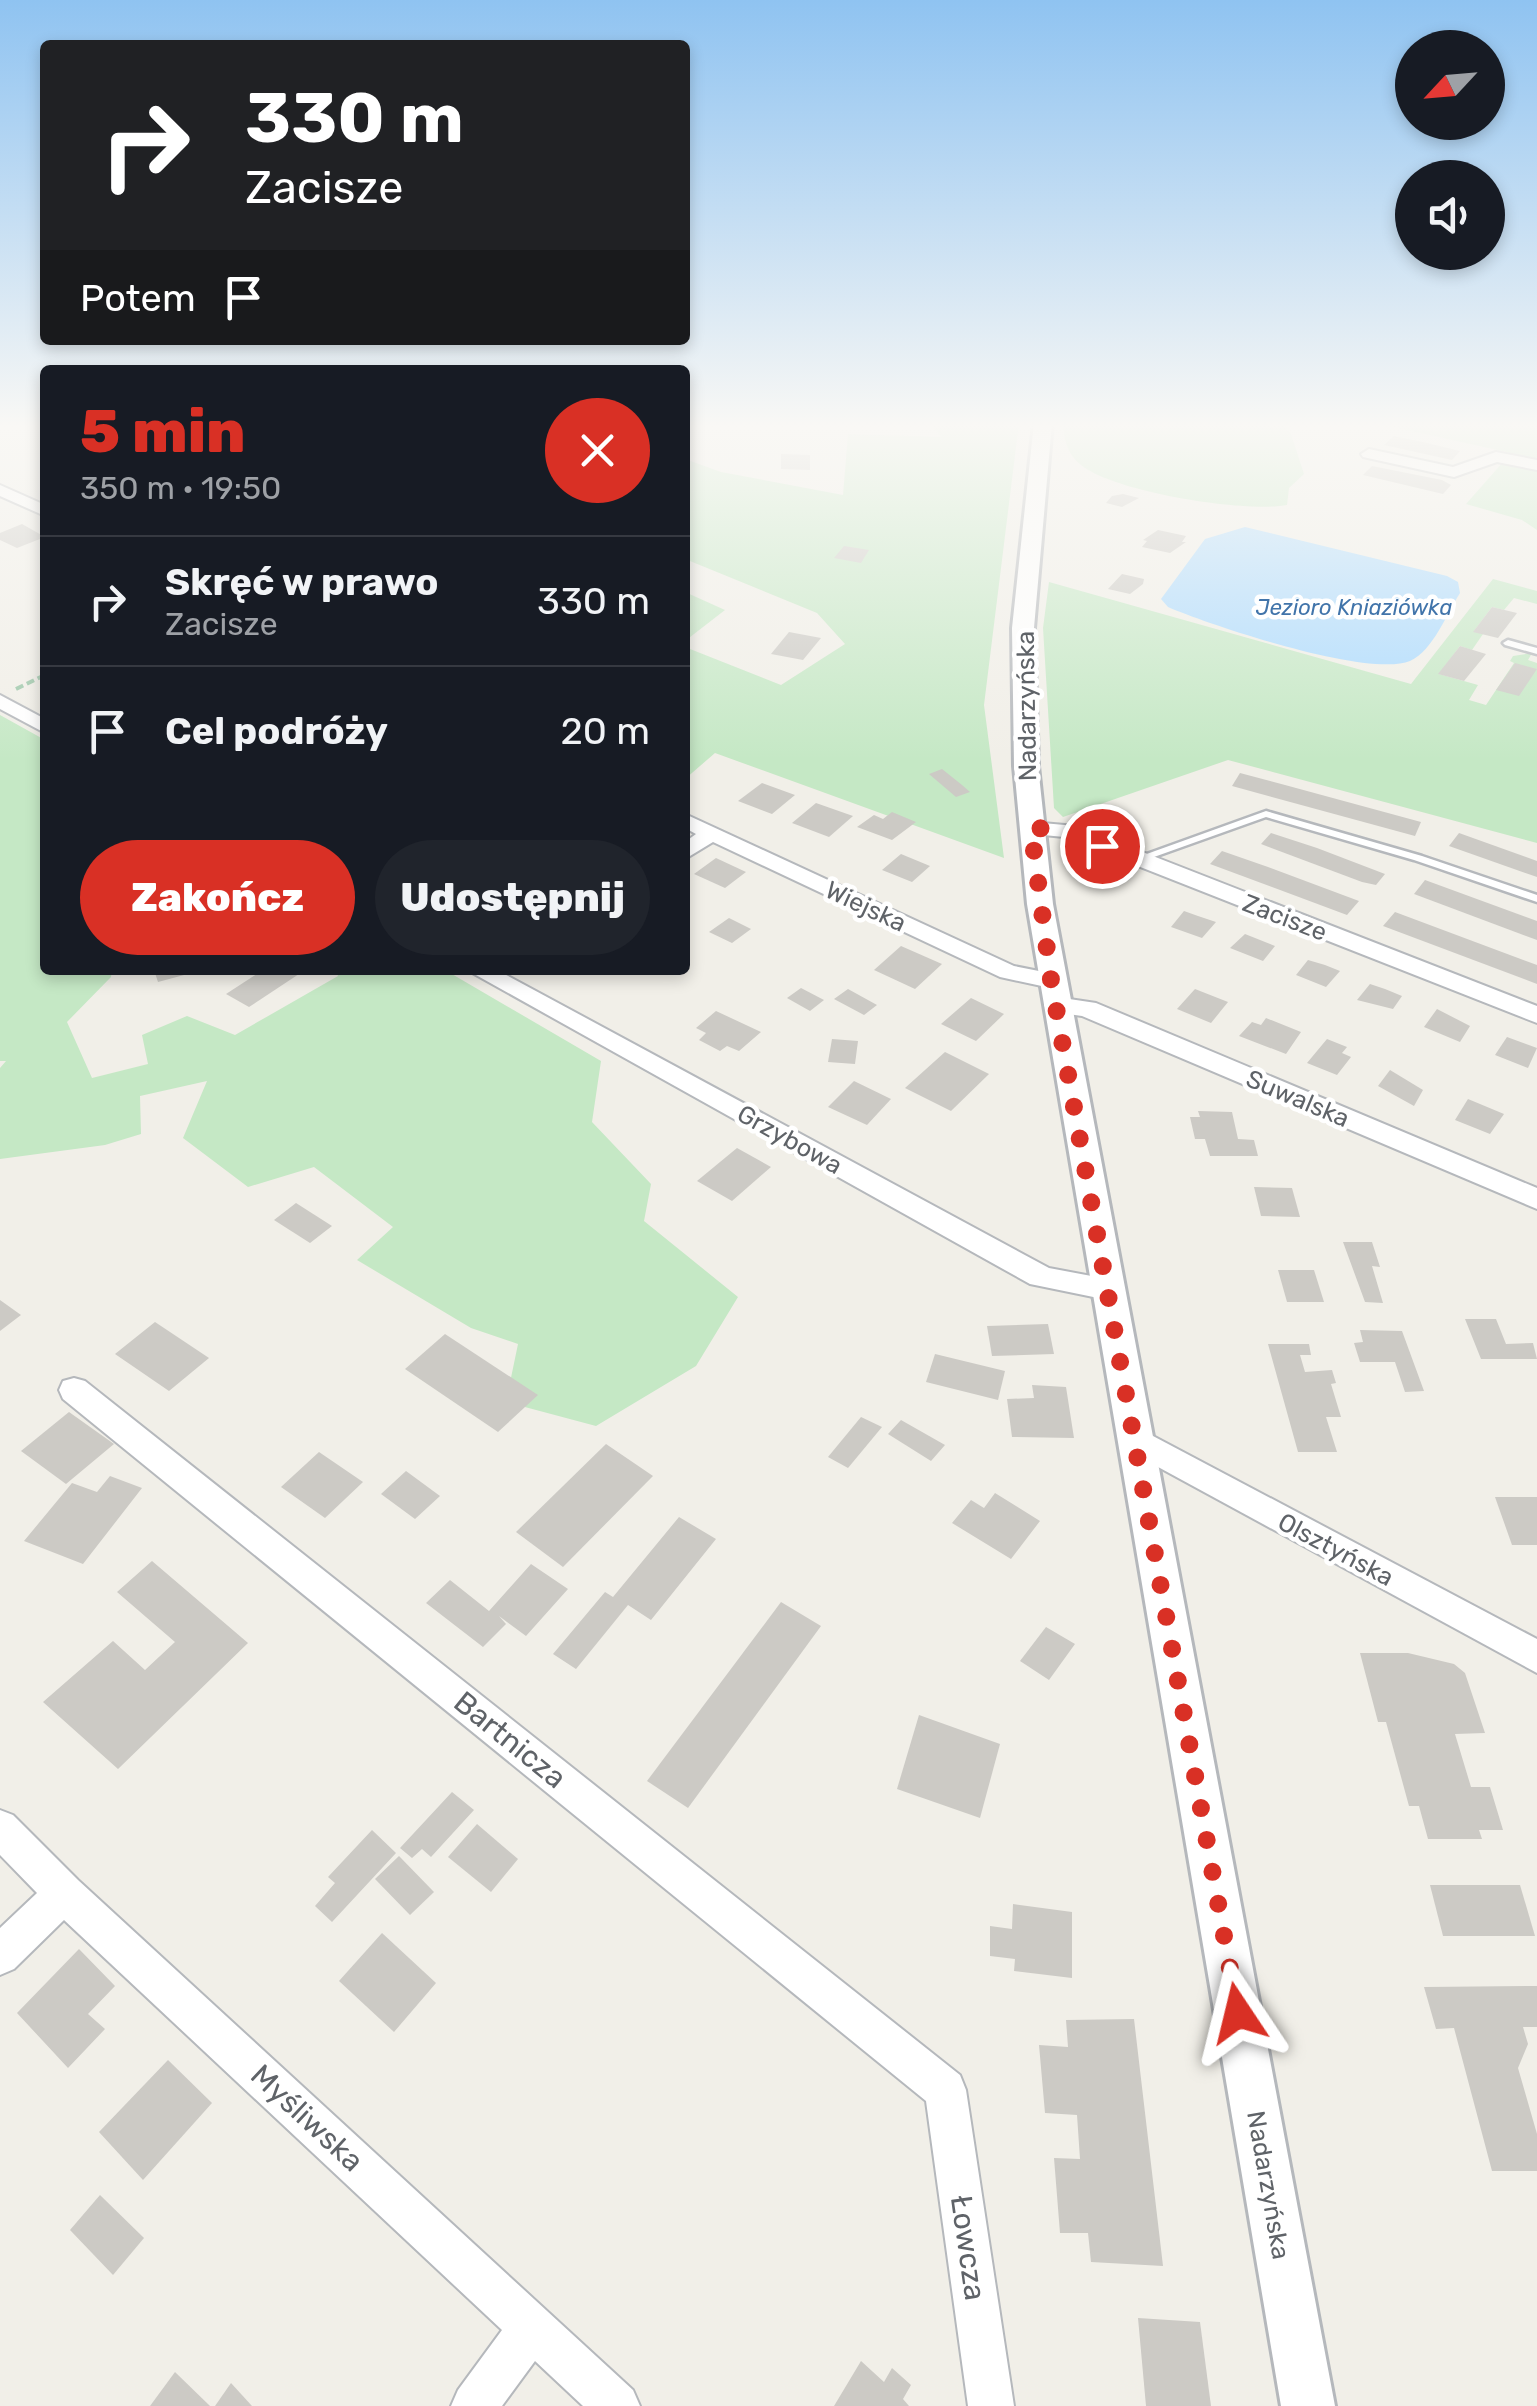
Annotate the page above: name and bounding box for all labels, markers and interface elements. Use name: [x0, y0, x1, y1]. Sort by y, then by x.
north arrow: [1395, 30, 1505, 140]
map controls: [1395, 30, 1505, 270]
text: 330 m: [245, 77, 464, 160]
icon: right: [80, 80, 210, 210]
button: sound: [1395, 160, 1505, 270]
text: Zacisze: [245, 161, 403, 214]
icon: arrive: [216, 270, 271, 325]
text: Potem: [80, 275, 196, 321]
text: 5 min: [80, 396, 245, 467]
button: close: [545, 398, 650, 503]
text: 350 m · 19:50: [80, 469, 281, 507]
text: Skręć w prawo: [165, 559, 438, 605]
icon: right: [80, 574, 135, 629]
text: 330 m: [537, 578, 650, 624]
water label: Jezioro Kniaziówka: [1256, 594, 1452, 621]
text: Zacisze: [165, 605, 278, 643]
street label: Nadarzyńska: [1011, 631, 1042, 781]
icon: arrive: [80, 704, 135, 759]
text: Cel podróży: [165, 708, 388, 754]
text: 20 m: [560, 708, 650, 754]
pin: [1060, 804, 1145, 889]
icon: arrive: [1075, 819, 1130, 874]
button: Zakończ: [80, 840, 355, 955]
button: Udostępnij: [375, 840, 650, 955]
street label: Wiejska: [821, 875, 911, 938]
street label: Zacisze: [1239, 888, 1331, 947]
street label: Suwalska: [1242, 1064, 1354, 1133]
street label: Grzybowa: [732, 1099, 847, 1180]
street label: Olsztyńska: [1273, 1507, 1398, 1592]
street label: Bartnicza: [447, 1684, 573, 1796]
position arrow: [1186, 1961, 1290, 2065]
street label: Myśliwska: [243, 2057, 371, 2179]
street label: Nadarzyńska: [1241, 2109, 1296, 2262]
street label: Łowcza: [943, 2193, 993, 2303]

